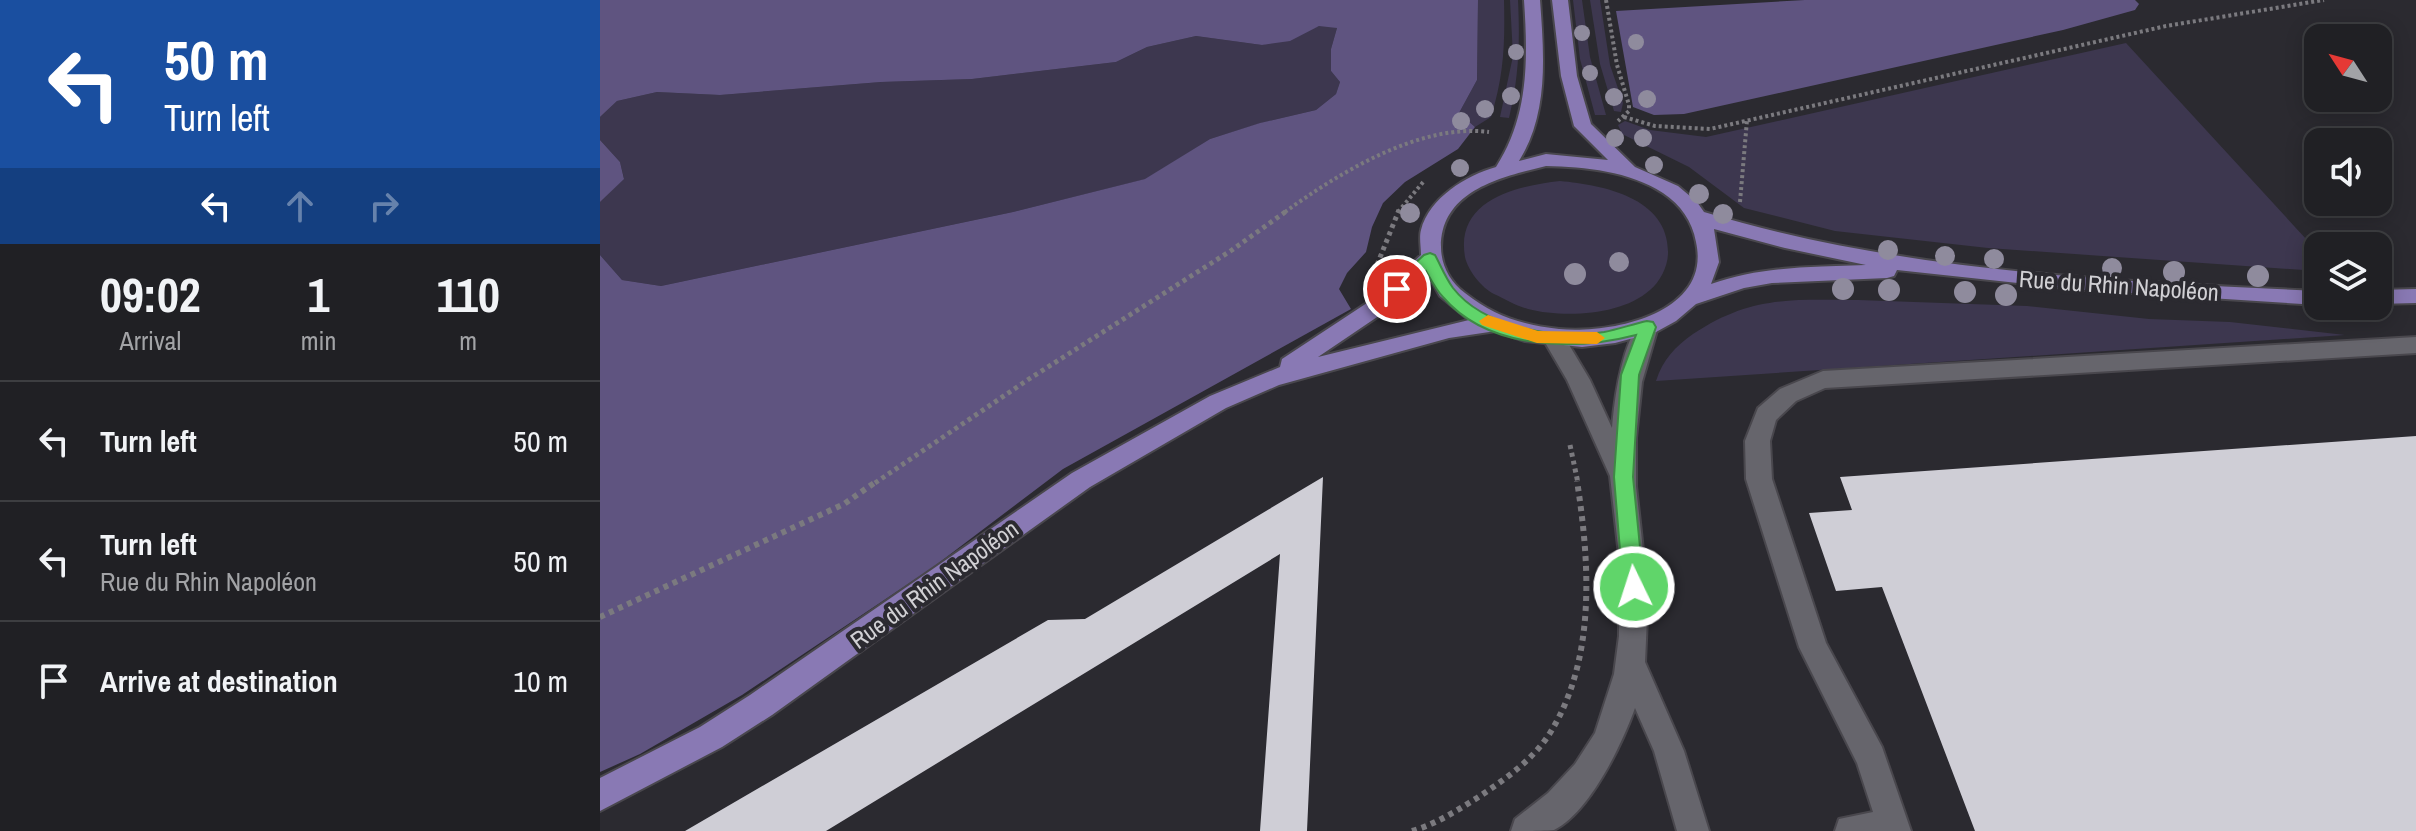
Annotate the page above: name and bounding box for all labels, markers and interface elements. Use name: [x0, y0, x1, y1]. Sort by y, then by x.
text: 50 m: [164, 22, 269, 97]
north arrow: [2304, 24, 2392, 112]
map controls: [2304, 24, 2392, 320]
icon: left: [32, 32, 136, 136]
text: Turn left: [164, 94, 270, 142]
button: sound: [2304, 128, 2392, 216]
icon: left: [194, 184, 238, 228]
icon: ahead: [278, 184, 322, 228]
icon: right: [362, 184, 406, 228]
button: layers: [2304, 232, 2392, 320]
pin: [1363, 255, 1431, 323]
text: 09:02: [100, 262, 201, 327]
text: 1: [308, 262, 330, 327]
text: 110: [436, 262, 500, 327]
street label: Rue du Rhin Napoléon: [2018, 262, 2220, 308]
icon: arrive: [1375, 267, 1419, 311]
text: Arrival: [120, 323, 181, 358]
text: min: [301, 323, 336, 358]
text: m: [459, 323, 477, 358]
icon: left: [32, 419, 76, 463]
text: Turn left: [100, 421, 197, 461]
text: 50 m: [513, 421, 568, 461]
street label: Rue du Rhin Napoléon: [844, 512, 1024, 656]
text: Turn left: [100, 524, 197, 564]
icon: left: [32, 539, 76, 583]
text: 50 m: [513, 541, 568, 581]
position arrow: [1592, 545, 1676, 629]
text: Rue du Rhin Napoléon: [100, 564, 317, 599]
icon: arrive: [32, 659, 76, 703]
text: Arrive at destination: [100, 661, 338, 701]
text: 10 m: [513, 661, 568, 701]

